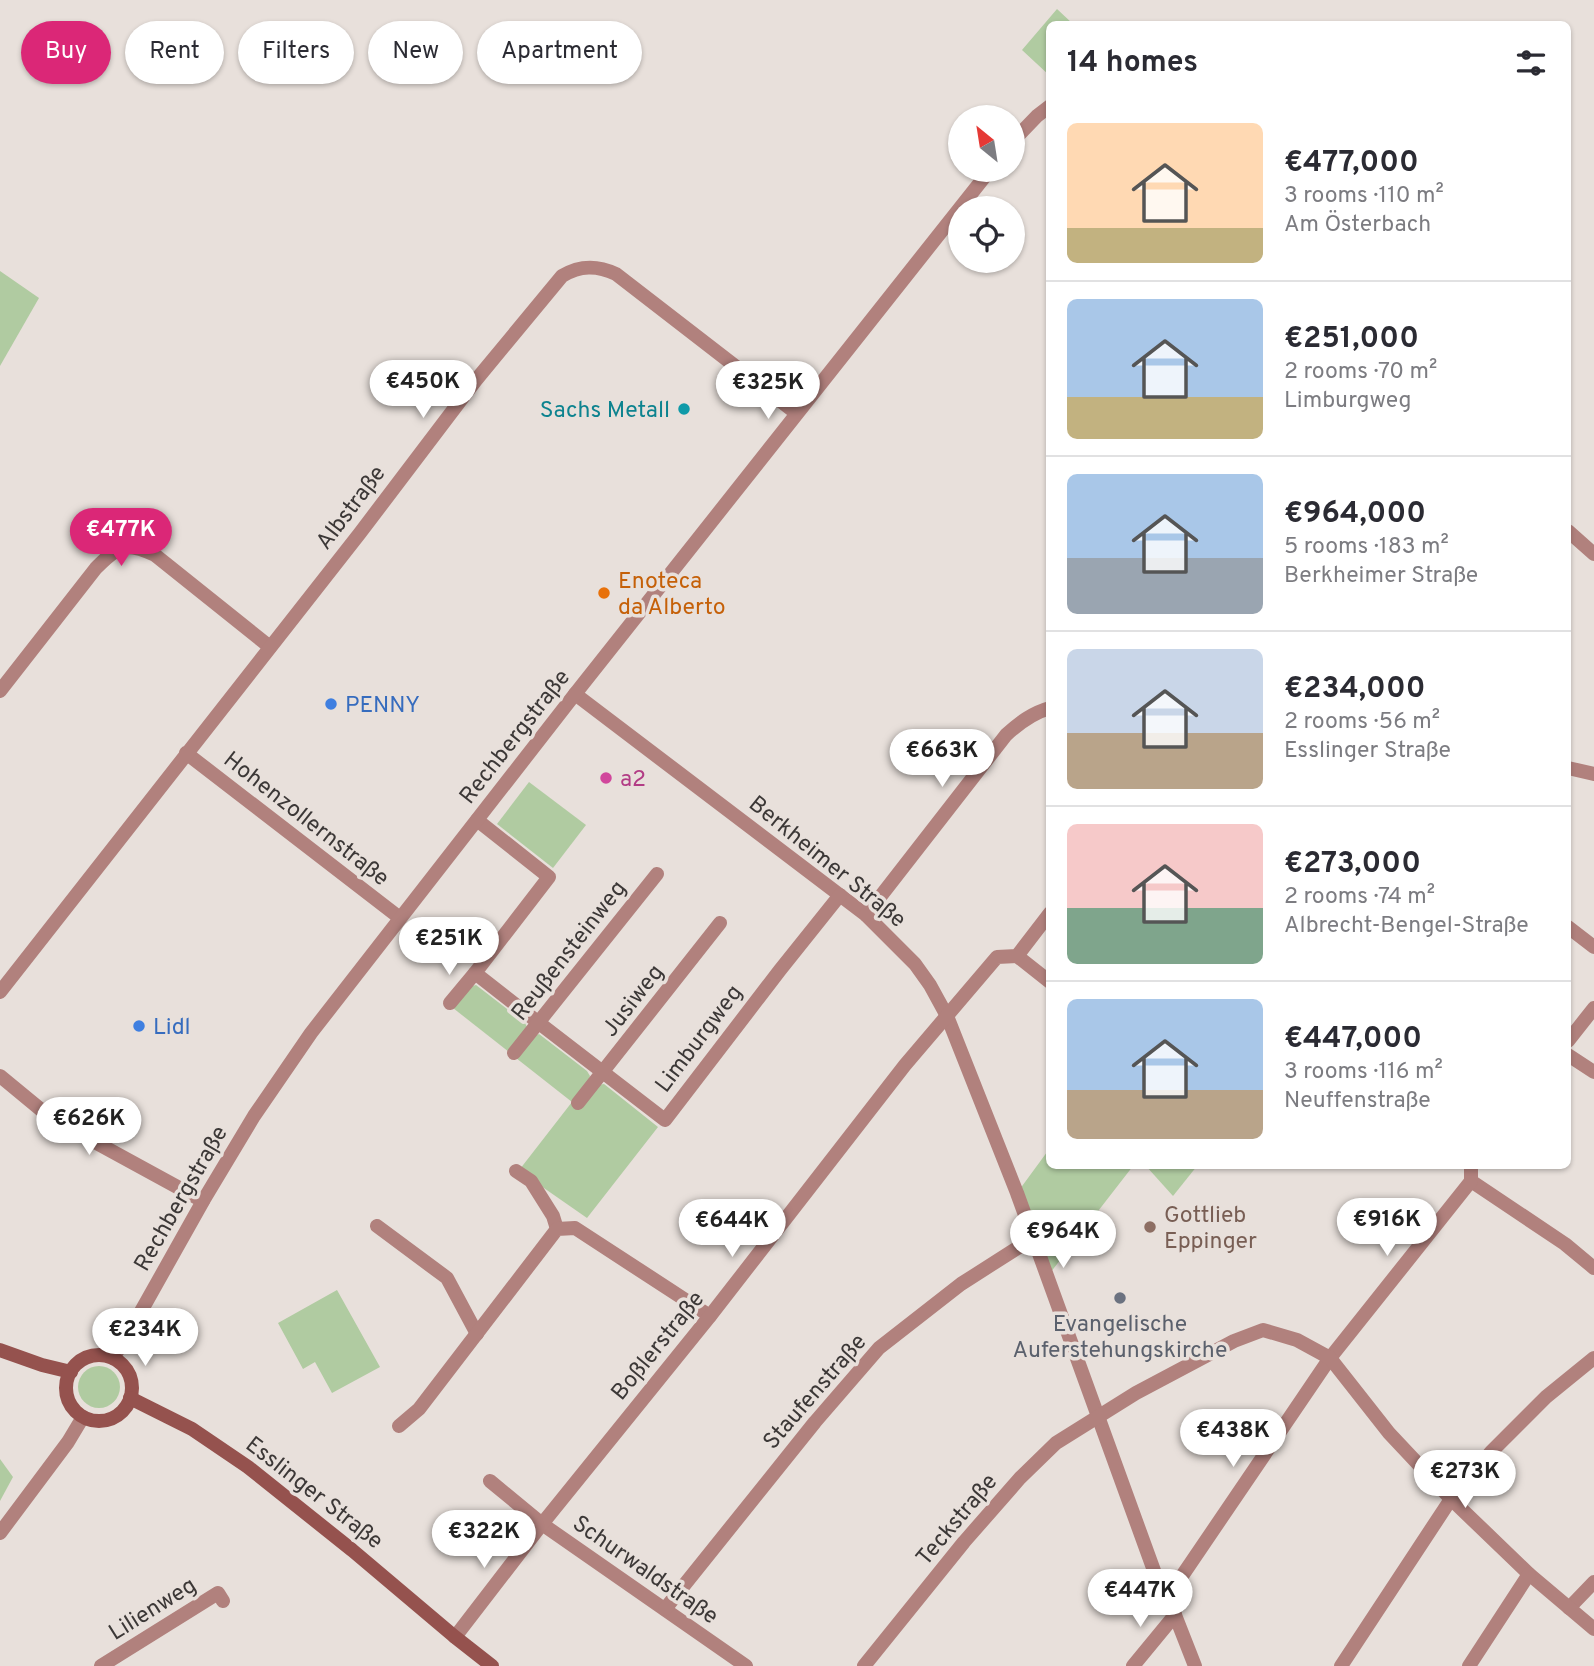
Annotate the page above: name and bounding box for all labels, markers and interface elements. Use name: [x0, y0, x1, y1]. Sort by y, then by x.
chip: Buy: [21, 21, 111, 84]
chip: Rent: [125, 21, 224, 84]
chip: Filters: [238, 21, 354, 84]
chip: New: [368, 21, 463, 84]
chip: Apartment: [477, 21, 642, 84]
icon: filters: [1512, 44, 1550, 82]
text: 14 homes: [1067, 45, 1198, 82]
north arrow: [948, 105, 1026, 182]
map controls: [948, 105, 1025, 273]
text: €477,000: [1284, 145, 1419, 182]
icon: home: [1123, 151, 1207, 235]
text: 3 rooms · 110 m²: [1284, 182, 1444, 211]
button: locate: [948, 196, 1025, 273]
text: Am Österbach: [1284, 211, 1431, 240]
text: €251,000: [1284, 321, 1419, 358]
icon: home: [1123, 327, 1207, 411]
text: 2 rooms · 70 m²: [1284, 358, 1437, 387]
pin: €450K: [374, 360, 472, 420]
pin: €325K: [719, 362, 817, 421]
text: €450K: [386, 368, 460, 397]
text: €325K: [732, 369, 804, 398]
text: Limburgweg: [1284, 387, 1412, 416]
place label: Sachs Metall: [540, 397, 670, 426]
marker: Sachs Metall: [676, 401, 692, 417]
street label: Albstraße: [311, 461, 393, 556]
text: €964,000: [1284, 496, 1426, 533]
icon: home: [1123, 502, 1207, 586]
pin: €477K: [72, 508, 170, 568]
text: €477K: [86, 516, 156, 545]
text: 5 rooms · 183 m²: [1284, 533, 1449, 562]
text: Berkheimer Straße: [1284, 562, 1478, 591]
place label: Enoteca da Alberto: [618, 568, 726, 623]
marker: Enoteca da Alberto: [596, 585, 612, 601]
street label: Rechbergstraße: [454, 664, 578, 811]
text: €234,000: [1284, 671, 1425, 708]
icon: home: [1123, 677, 1207, 761]
place label: PENNY: [345, 692, 420, 721]
marker: PENNY: [323, 696, 339, 712]
text: 2 rooms · 56 m²: [1284, 708, 1440, 737]
pin: €663K: [893, 730, 991, 789]
text: €663K: [906, 737, 978, 766]
text: Esslinger Straße: [1284, 737, 1451, 766]
street label: Hohenzollernstraße: [217, 746, 394, 894]
place label: a2: [620, 766, 646, 795]
marker: a2: [598, 770, 614, 786]
street label: Berkheimer Straße: [742, 791, 911, 935]
text: €273,000: [1284, 846, 1421, 883]
icon: home: [1123, 852, 1207, 936]
street label: Reußensteinweg: [506, 876, 634, 1028]
text: 2 rooms · 74 m²: [1284, 883, 1435, 912]
text: Albrecht-Bengel-Straße: [1284, 912, 1529, 941]
pin: €251K: [400, 918, 498, 977]
text: €251K: [415, 925, 483, 954]
street label: Jusiweg: [597, 959, 671, 1044]
street label: Limburgweg: [650, 980, 750, 1099]
place label: Lidl: [153, 1014, 191, 1043]
marker: Lidl: [131, 1018, 147, 1034]
text: €447,000: [1284, 1021, 1422, 1058]
icon: home: [1123, 1027, 1207, 1111]
text: 3 rooms · 116 m²: [1284, 1058, 1443, 1087]
text: Neuffenstraße: [1284, 1087, 1431, 1116]
pin: €626K: [40, 1098, 138, 1157]
text: €626K: [52, 1105, 126, 1134]
street label: Rechbergstraße: [129, 1121, 236, 1277]
pin: €916K: [1338, 1198, 1436, 1258]
pin: €644K: [683, 1200, 781, 1259]
place label: Gottlieb Eppinger: [1164, 1202, 1257, 1257]
text: €916K: [1353, 1206, 1421, 1235]
text: €644K: [695, 1207, 769, 1236]
pin: €964K: [1014, 1210, 1112, 1270]
text: €964K: [1026, 1218, 1100, 1247]
marker: Gottlieb Eppinger: [1142, 1219, 1158, 1235]
street label: Boßlerstraße: [606, 1286, 712, 1407]
marker: Evangelische Auferstehungskirche: [1112, 1290, 1128, 1306]
pin: €234K: [96, 1308, 194, 1368]
place label: Evangelische Auferstehungskirche: [1013, 1311, 1227, 1366]
text: €234K: [108, 1316, 182, 1345]
street label: Staufenstraße: [758, 1329, 874, 1456]
pin: €438K: [1184, 1410, 1282, 1469]
text: €438K: [1196, 1417, 1270, 1446]
street label: Esslinger Straße: [239, 1431, 388, 1557]
pin: €273K: [1416, 1450, 1514, 1510]
text: €273K: [1430, 1458, 1500, 1487]
street label: Teckstraße: [911, 1469, 1005, 1573]
pin: €322K: [435, 1510, 533, 1570]
street label: Schurwaldstraße: [566, 1510, 723, 1632]
text: €322K: [448, 1518, 520, 1547]
pin: €447K: [1091, 1570, 1189, 1629]
street label: Lilienweg: [104, 1572, 202, 1648]
text: €447K: [1104, 1577, 1176, 1606]

